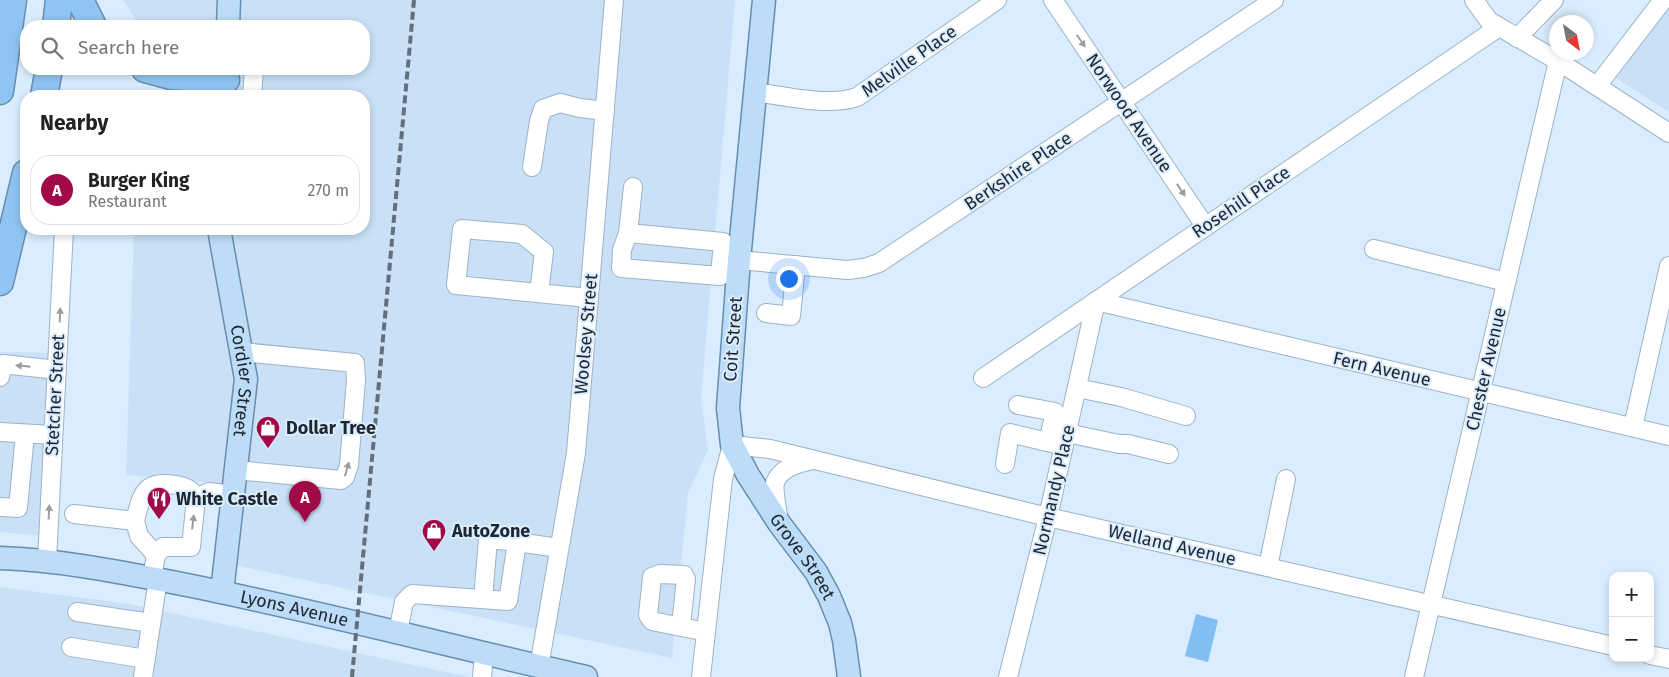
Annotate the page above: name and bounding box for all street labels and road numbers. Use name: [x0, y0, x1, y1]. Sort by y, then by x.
street label: Melville Place: [857, 20, 961, 102]
street label: Norwood Avenue: [1081, 49, 1177, 177]
street label: Berkshire Place: [960, 127, 1076, 215]
street label: Rosehill Place: [1188, 161, 1294, 243]
street label: Woolsey Street: [570, 272, 602, 396]
street label: Coit Street: [719, 295, 747, 382]
street label: Chester Avenue: [1461, 305, 1511, 433]
street label: Cordier Street: [225, 323, 257, 438]
street label: Stetcher Street: [41, 333, 69, 456]
street label: Fern Avenue: [1331, 347, 1433, 391]
street label: Normandy Place: [1028, 423, 1080, 557]
street label: Grove Street: [765, 509, 840, 604]
street label: Welland Avenue: [1106, 520, 1238, 570]
street label: Lyons Avenue: [238, 585, 351, 631]

